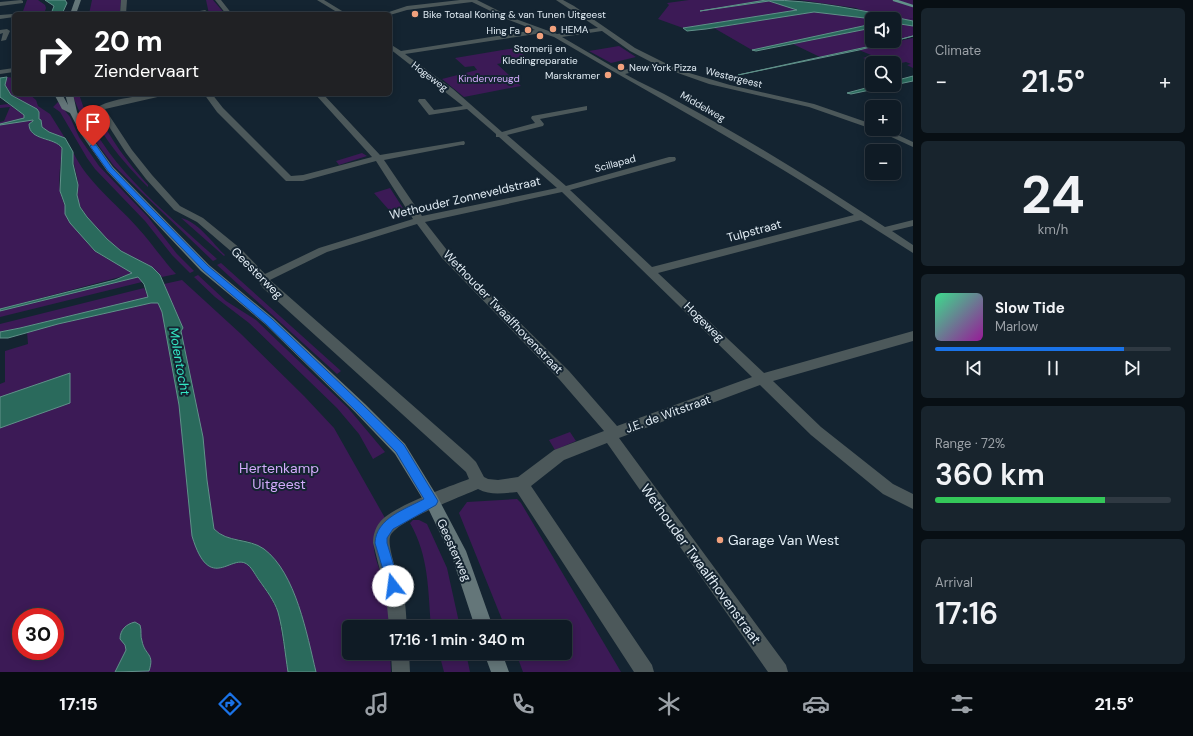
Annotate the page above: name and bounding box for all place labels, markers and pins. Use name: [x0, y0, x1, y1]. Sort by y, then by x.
place label: Bike Totaal Koning & van Tunen Uitgeest: [423, 8, 606, 21]
marker: Bike Totaal Koning & van Tunen Uitgeest: [410, 9, 420, 19]
place label: HEMA: [561, 23, 589, 36]
place label: Hing Fa: [486, 24, 520, 37]
marker: HEMA: [548, 24, 558, 34]
marker: Hing Fa: [523, 25, 533, 35]
marker: Stomerij en Kledingreparatie: [535, 31, 545, 41]
place label: Stomerij en Kledingreparatie: [502, 42, 578, 67]
place label: New York Pizza: [629, 61, 697, 74]
marker: New York Pizza: [616, 62, 626, 72]
place label: Marskramer: [545, 69, 600, 82]
marker: Marskramer: [603, 70, 613, 80]
pin: [76, 105, 110, 146]
place label: Garage Van West: [728, 531, 839, 549]
marker: Garage Van West: [715, 535, 725, 545]

